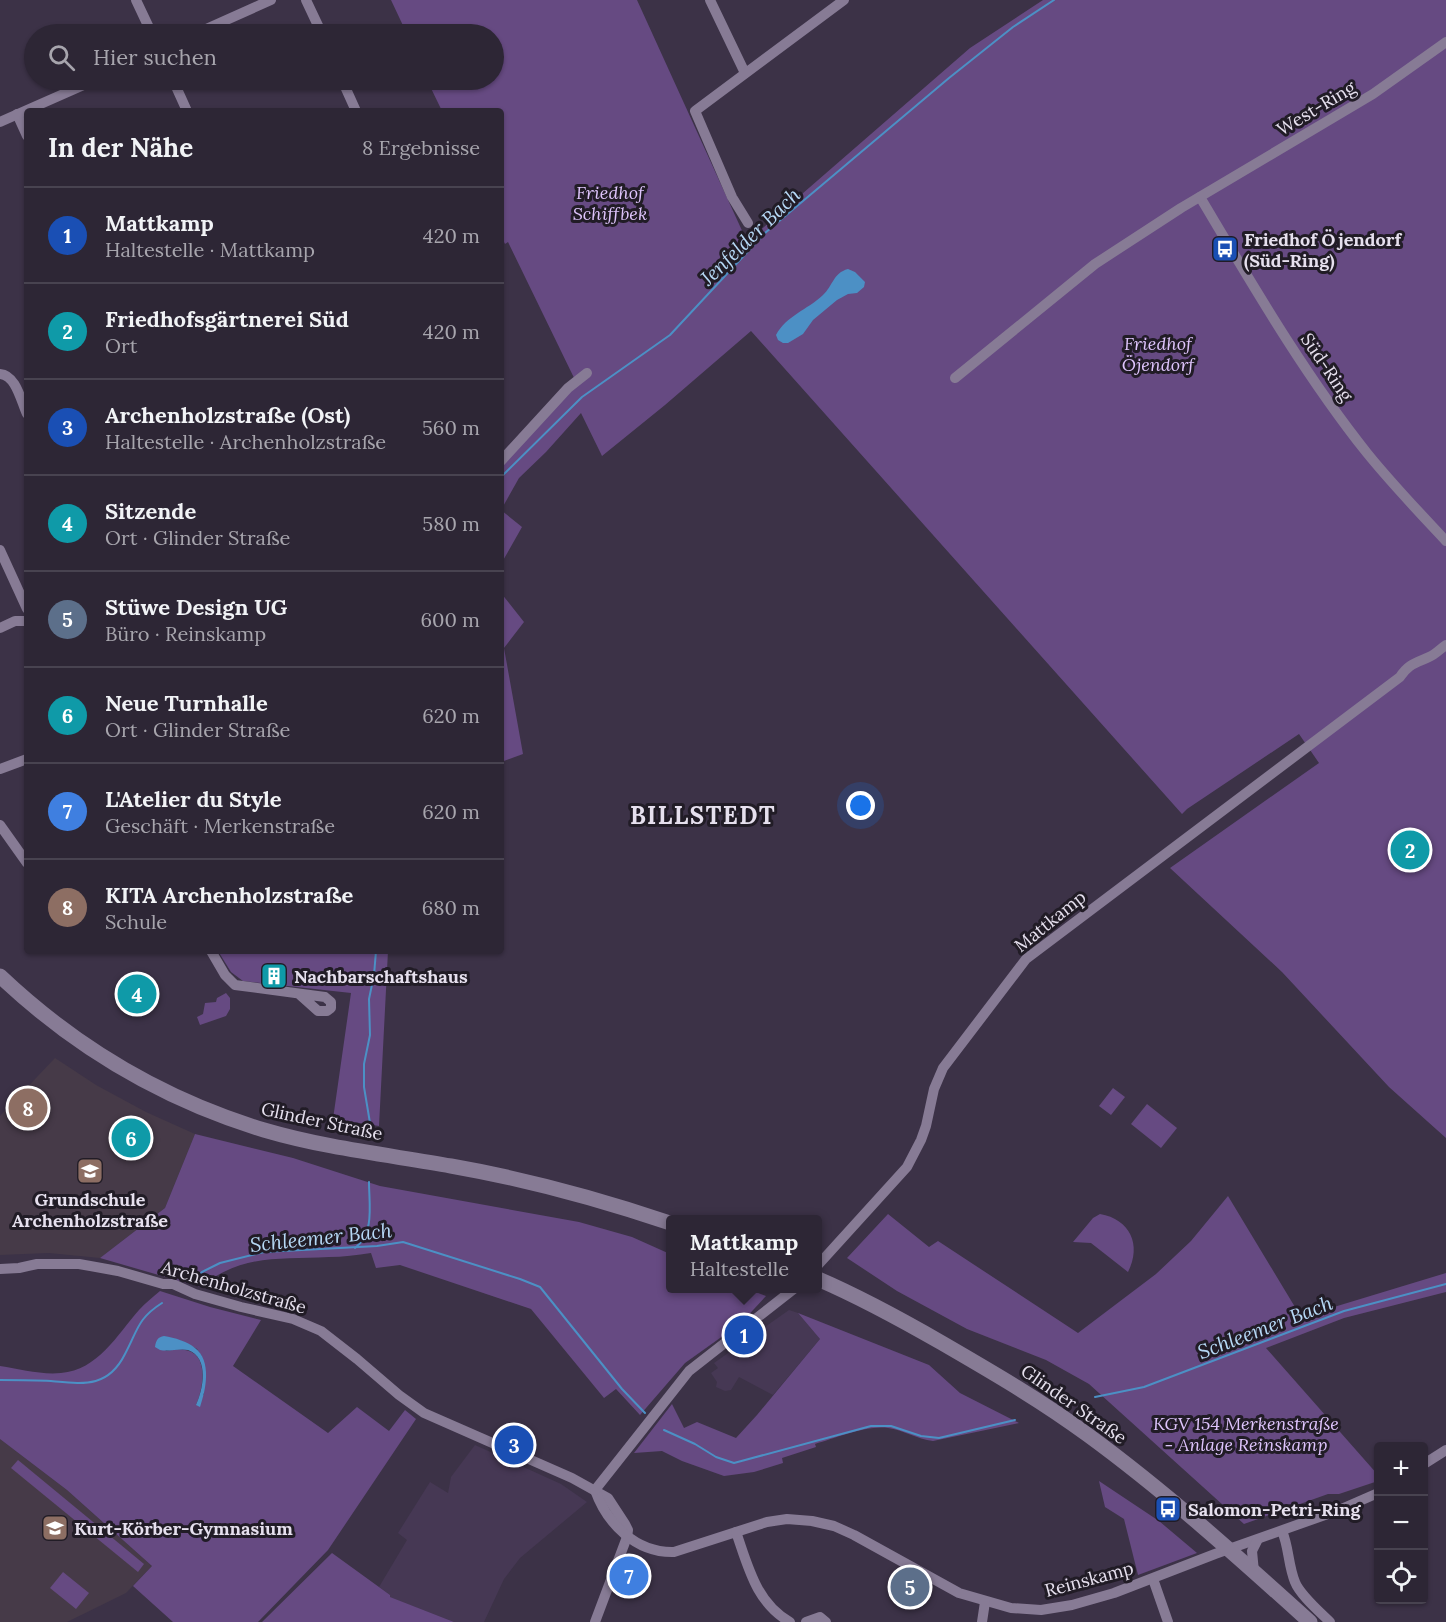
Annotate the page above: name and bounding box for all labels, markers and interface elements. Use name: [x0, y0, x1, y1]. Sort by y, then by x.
search box: [24, 24, 504, 90]
icon: search: [45, 41, 78, 74]
text: Hier suchen: [93, 43, 217, 71]
street label: West-Ring: [1272, 75, 1361, 141]
text: In der Nähe: [48, 131, 193, 164]
text: 8 Ergebnisse: [362, 135, 480, 160]
park label: Friedhof Schiffbek: [573, 181, 647, 225]
water label: Jenfelder Bach: [694, 182, 806, 291]
text: Mattkamp: [105, 209, 214, 237]
text: 1: [63, 223, 72, 248]
text: 420 m: [423, 223, 480, 248]
place label: Friedhof Öjendorf (Süd-Ring): [1244, 228, 1402, 272]
bus stop icon: Friedhof Öjendorf (Süd-Ring): [1210, 234, 1240, 264]
text: Haltestelle · Mattkamp: [105, 237, 315, 262]
text: Friedhofsgärtnerei Süd: [105, 305, 349, 333]
text: 2: [62, 319, 73, 344]
text: 420 m: [423, 319, 480, 344]
street label: Süd-Ring: [1296, 328, 1359, 406]
park label: Friedhof Öjendorf: [1122, 332, 1196, 376]
text: Ort: [105, 333, 137, 358]
text: Archenholzstraße (Ost): [105, 401, 350, 429]
text: 3: [62, 415, 73, 440]
text: 560 m: [422, 415, 480, 440]
text: Haltestelle · Archenholzstraße: [105, 429, 386, 454]
text: Sitzende: [105, 497, 196, 525]
text: 4: [62, 511, 73, 536]
text: 580 m: [422, 511, 480, 536]
text: Ort · Glinder Straße: [105, 525, 290, 550]
text: Stüwe Design UG: [105, 593, 287, 621]
text: 5: [62, 607, 73, 632]
text: 600 m: [420, 607, 480, 632]
text: Büro · Reinskamp: [105, 621, 266, 646]
text: Neue Turnhalle: [105, 689, 268, 717]
text: 6: [62, 703, 73, 728]
text: 620 m: [422, 703, 480, 728]
text: Ort · Glinder Straße: [105, 717, 290, 742]
text: L'Atelier du Style: [105, 785, 282, 813]
your location: [846, 791, 875, 820]
text: 7: [63, 799, 72, 824]
text: 620 m: [422, 799, 480, 824]
district label: BILLSTEDT: [630, 800, 776, 831]
text: Geschäft · Merkenstraße: [105, 813, 335, 838]
pin: 2: [1390, 828, 1430, 872]
text: KITA Archenholzstraße: [105, 881, 353, 909]
street label: Mattkamp: [1010, 885, 1090, 957]
text: 8: [62, 895, 73, 920]
text: 680 m: [422, 895, 480, 920]
text: Schule: [105, 909, 167, 934]
building icon: Nachbarschaftshaus: [259, 961, 289, 991]
place label: Nachbarschaftshaus: [294, 965, 468, 988]
pin: 4: [118, 972, 156, 1016]
pin: 8: [9, 1086, 48, 1130]
street label: Glinder Straße: [259, 1097, 385, 1145]
pin: 6: [112, 1116, 150, 1160]
school or university icon: Grundschule Archenholzstraße: [75, 1156, 105, 1186]
place label: Grundschule Archenholzstraße: [12, 1188, 168, 1232]
popup: [666, 1215, 822, 1293]
water label: Schleemer Bach: [249, 1217, 394, 1257]
text: Mattkamp: [690, 1228, 798, 1256]
street label: Archenholzstraße: [158, 1255, 309, 1319]
text: Haltestelle: [690, 1256, 789, 1281]
water label: Schleemer Bach: [1194, 1290, 1337, 1364]
pin: 1: [724, 1312, 764, 1358]
street label: Glinder Straße: [1017, 1359, 1131, 1449]
park label: KGV 154 Merkenstraße - Anlage Reinskamp: [1153, 1412, 1339, 1456]
pin: 3: [494, 1422, 534, 1468]
map controls: [1374, 1442, 1428, 1604]
button: +: [1374, 1442, 1428, 1496]
bus stop icon: Salomon-Petri-Ring: [1153, 1494, 1183, 1524]
button: −: [1374, 1496, 1428, 1550]
place label: Salomon-Petri-Ring: [1188, 1498, 1362, 1521]
school or university icon: Kurt-Körber-Gymnasium: [40, 1513, 70, 1543]
place label: Kurt-Körber-Gymnasium: [74, 1517, 293, 1540]
button: locate: [1374, 1550, 1428, 1604]
pin: 7: [610, 1554, 648, 1598]
street label: Reinskamp: [1042, 1556, 1136, 1602]
pin: 5: [890, 1564, 930, 1610]

